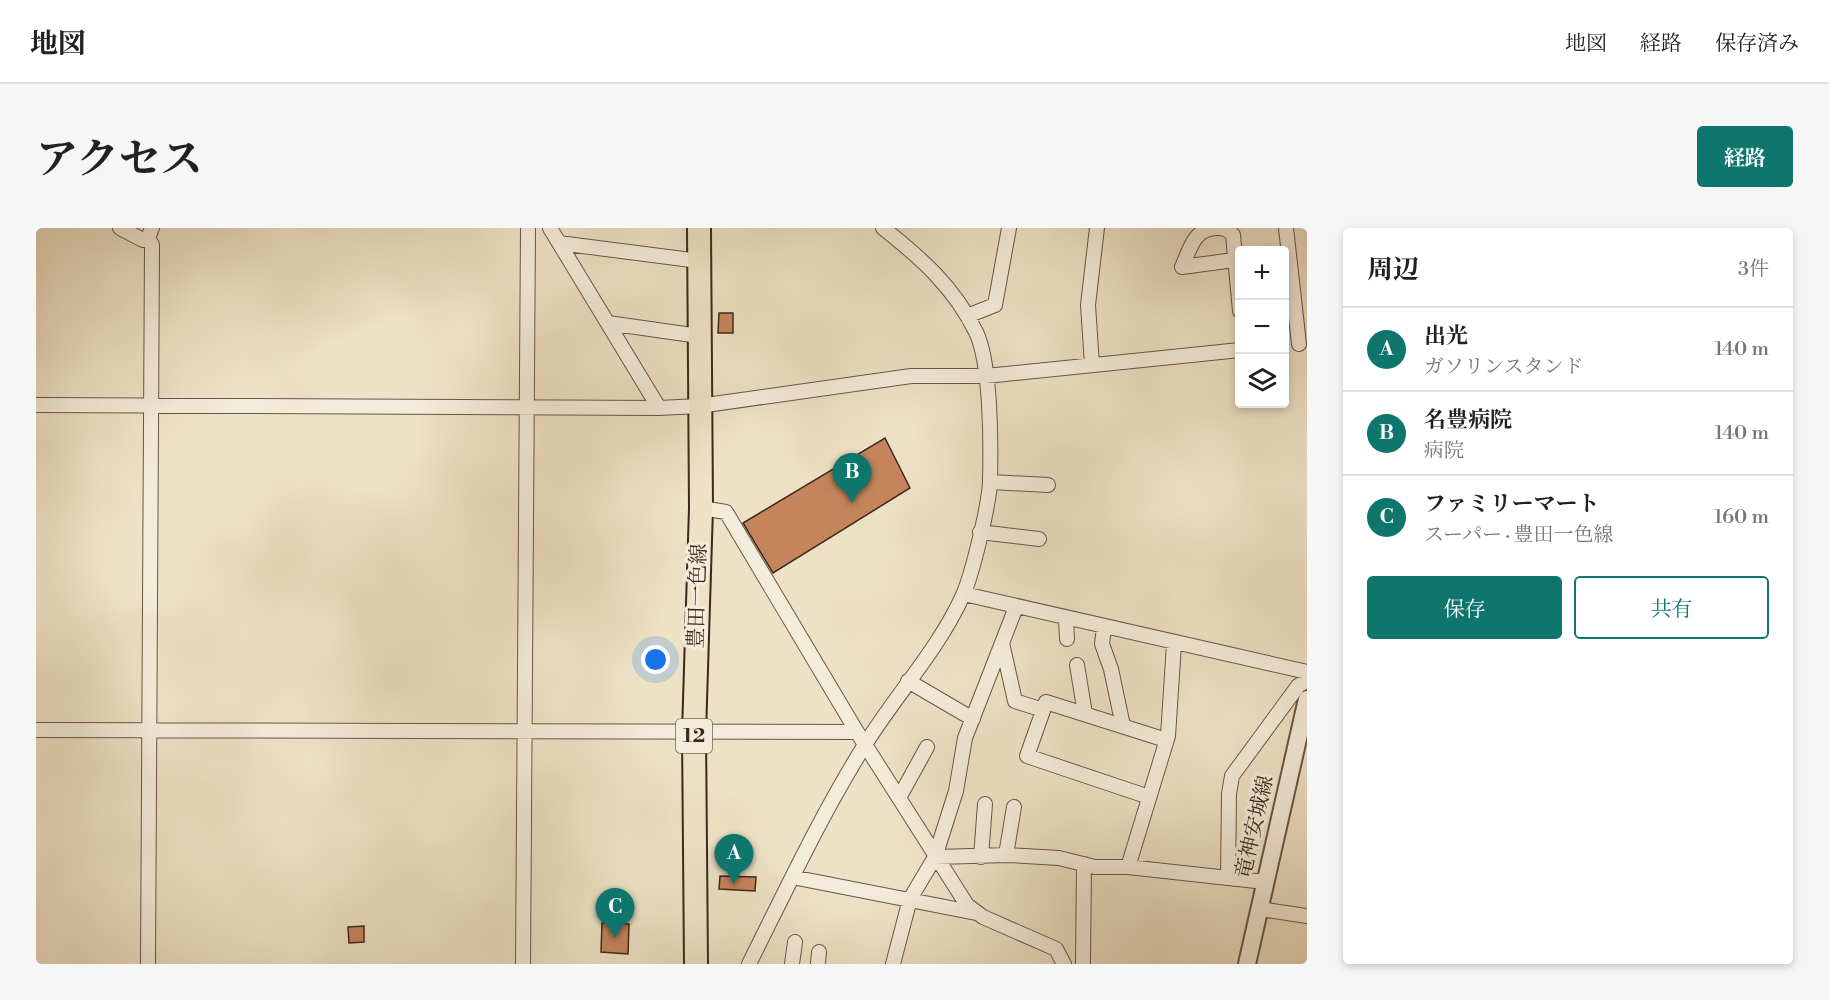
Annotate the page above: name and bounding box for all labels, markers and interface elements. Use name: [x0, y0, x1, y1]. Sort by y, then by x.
text: 地図: [30, 27, 86, 62]
text: 地図: [1565, 31, 1607, 57]
text: 経路: [1640, 31, 1682, 57]
text: 保存済み: [1715, 31, 1799, 57]
button: 経路: [1697, 126, 1793, 187]
text: アクセス: [36, 134, 203, 187]
map controls: [1235, 246, 1289, 408]
button: +: [1235, 246, 1289, 300]
text: 周辺: [1367, 254, 1419, 286]
text: 3件: [1738, 257, 1769, 282]
button: −: [1235, 300, 1289, 354]
text: 出光: [1424, 323, 1468, 350]
text: A: [1379, 337, 1394, 362]
text: 140 m: [1714, 337, 1769, 362]
button: layers: [1235, 354, 1289, 408]
text: ガソリンスタンド: [1424, 355, 1583, 380]
text: 名豊病院: [1424, 407, 1512, 434]
text: B: [1379, 421, 1394, 446]
text: 140 m: [1714, 421, 1769, 446]
text: 病院: [1424, 439, 1464, 464]
pin: B: [832, 454, 872, 503]
text: ファミリーマート: [1424, 491, 1600, 518]
text: C: [1379, 505, 1394, 530]
text: 160 m: [1714, 505, 1769, 530]
text: スーパー · 豊田一色線: [1424, 523, 1614, 548]
street label: 豊田一色線: [683, 543, 713, 649]
button: 保存: [1367, 576, 1562, 639]
button: 共有: [1574, 576, 1769, 639]
your location: [641, 645, 670, 674]
road number: 12: [676, 719, 712, 753]
street label: 竜神安城線: [1231, 773, 1279, 881]
pin: A: [714, 834, 754, 884]
pin: C: [596, 888, 634, 938]

